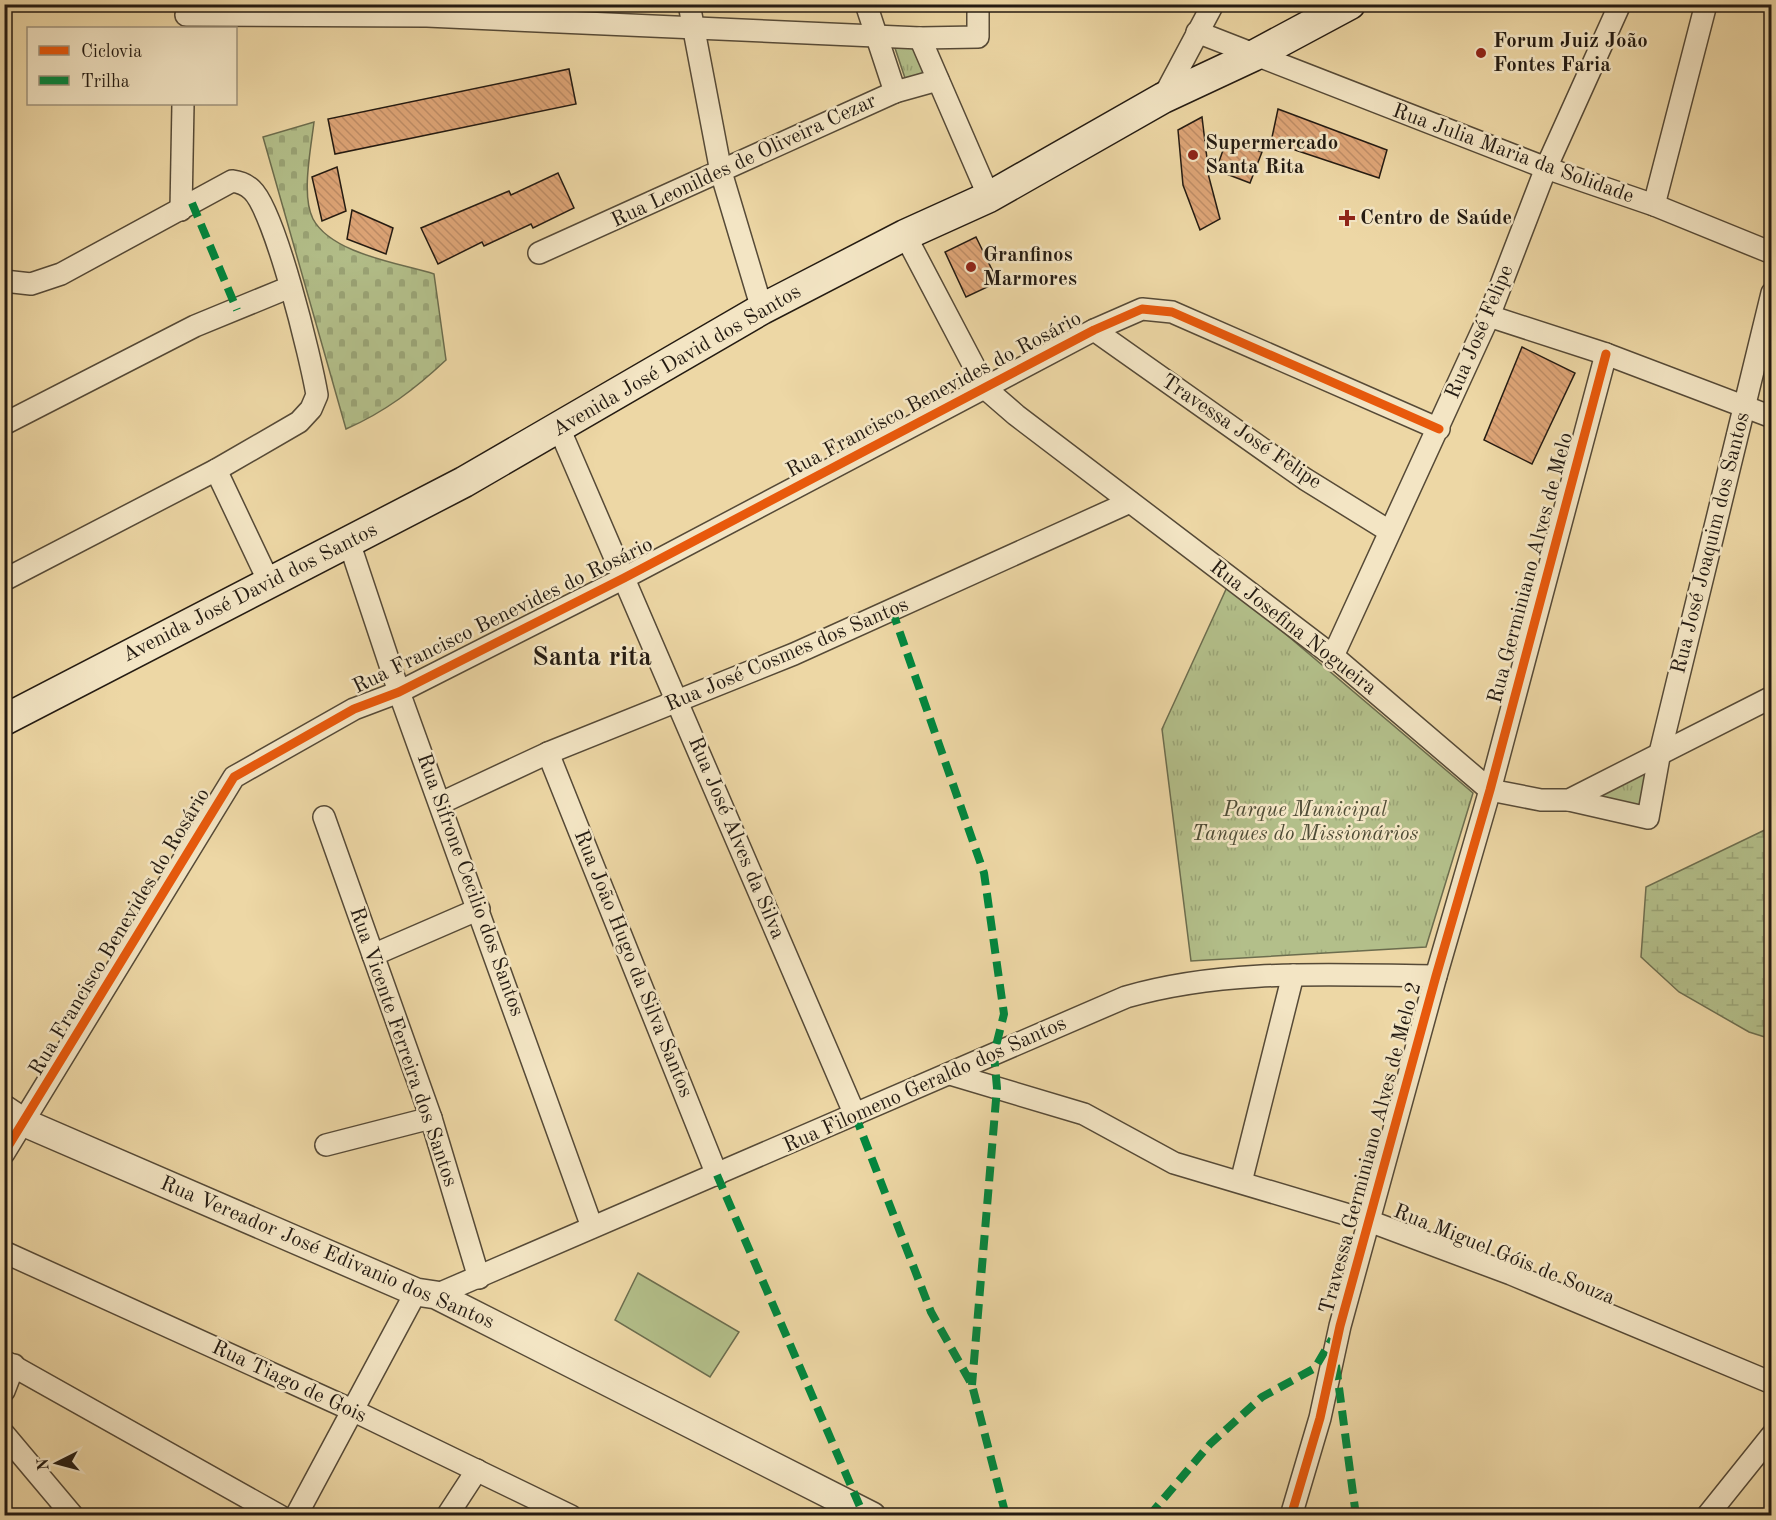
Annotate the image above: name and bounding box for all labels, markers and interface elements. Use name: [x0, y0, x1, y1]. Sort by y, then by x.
legend: [27, 27, 237, 105]
place label: Forum Juiz João Fontes Faria: [1493, 31, 1648, 76]
text: Ciclovia: [81, 43, 142, 61]
marker: Forum Juiz João Fontes Faria: [1474, 46, 1488, 60]
text: Trilha: [81, 73, 130, 91]
street label: Rua Leonildes de Oliveira Cezar: [608, 90, 880, 232]
street label: Rua Julia Maria da Solidade: [1390, 101, 1636, 207]
place label: Supermercado Santa Rita: [1205, 133, 1338, 178]
marker: Supermercado Santa Rita: [1186, 148, 1200, 162]
place label: Centro de Saúde: [1360, 208, 1512, 229]
marker: Centro de Saúde: [1338, 209, 1356, 227]
place label: Granfinos Marmores: [983, 245, 1077, 290]
marker: Granfinos Marmores: [964, 260, 978, 274]
street label: Rua José Felipe: [1442, 262, 1518, 402]
street label: Avenida José David dos Santos: [549, 281, 805, 441]
street label: Rua Francisco Benevides do Rosário: [783, 308, 1085, 482]
street label: Travessa José Felipe: [1157, 371, 1325, 493]
street label: Rua José Joaquim dos Santos: [1668, 410, 1754, 676]
street label: Rua Germiniano Alves de Melo: [1485, 430, 1577, 706]
street label: Avenida José David dos Santos: [119, 519, 381, 667]
street label: Rua Francisco Benevides do Rosário: [350, 534, 656, 698]
street label: Rua Josefina Nogueira: [1206, 557, 1380, 699]
street label: Rua José Cosmes dos Santos: [662, 594, 912, 716]
district label: Santa rita: [532, 644, 652, 671]
street label: Rua José Alves da Silva: [684, 734, 788, 942]
street label: Rua Sifrone Cecilio dos Santos: [413, 751, 527, 1019]
street label: Rua Francisco Benevides do Rosário: [26, 785, 214, 1079]
park label: Parque Municipal Tanques do Missionários: [1192, 800, 1418, 845]
street label: Rua João Hugo da Silva Santos: [570, 827, 696, 1101]
street label: Rua Vicente Ferreira dos Santos: [345, 904, 461, 1190]
street label: Travessa Germiniano Alves de Melo 2: [1317, 980, 1425, 1316]
street label: Rua Filomeno Geraldo dos Santos: [780, 1013, 1070, 1157]
street label: Rua Vereador José Edivanio dos Santos: [157, 1173, 497, 1333]
street label: Rua Miguel Góis de Souza: [1390, 1201, 1618, 1309]
street label: Rua Tiago de Gois: [208, 1337, 370, 1427]
north arrow: [27, 1433, 87, 1493]
text: N: [35, 1457, 53, 1471]

